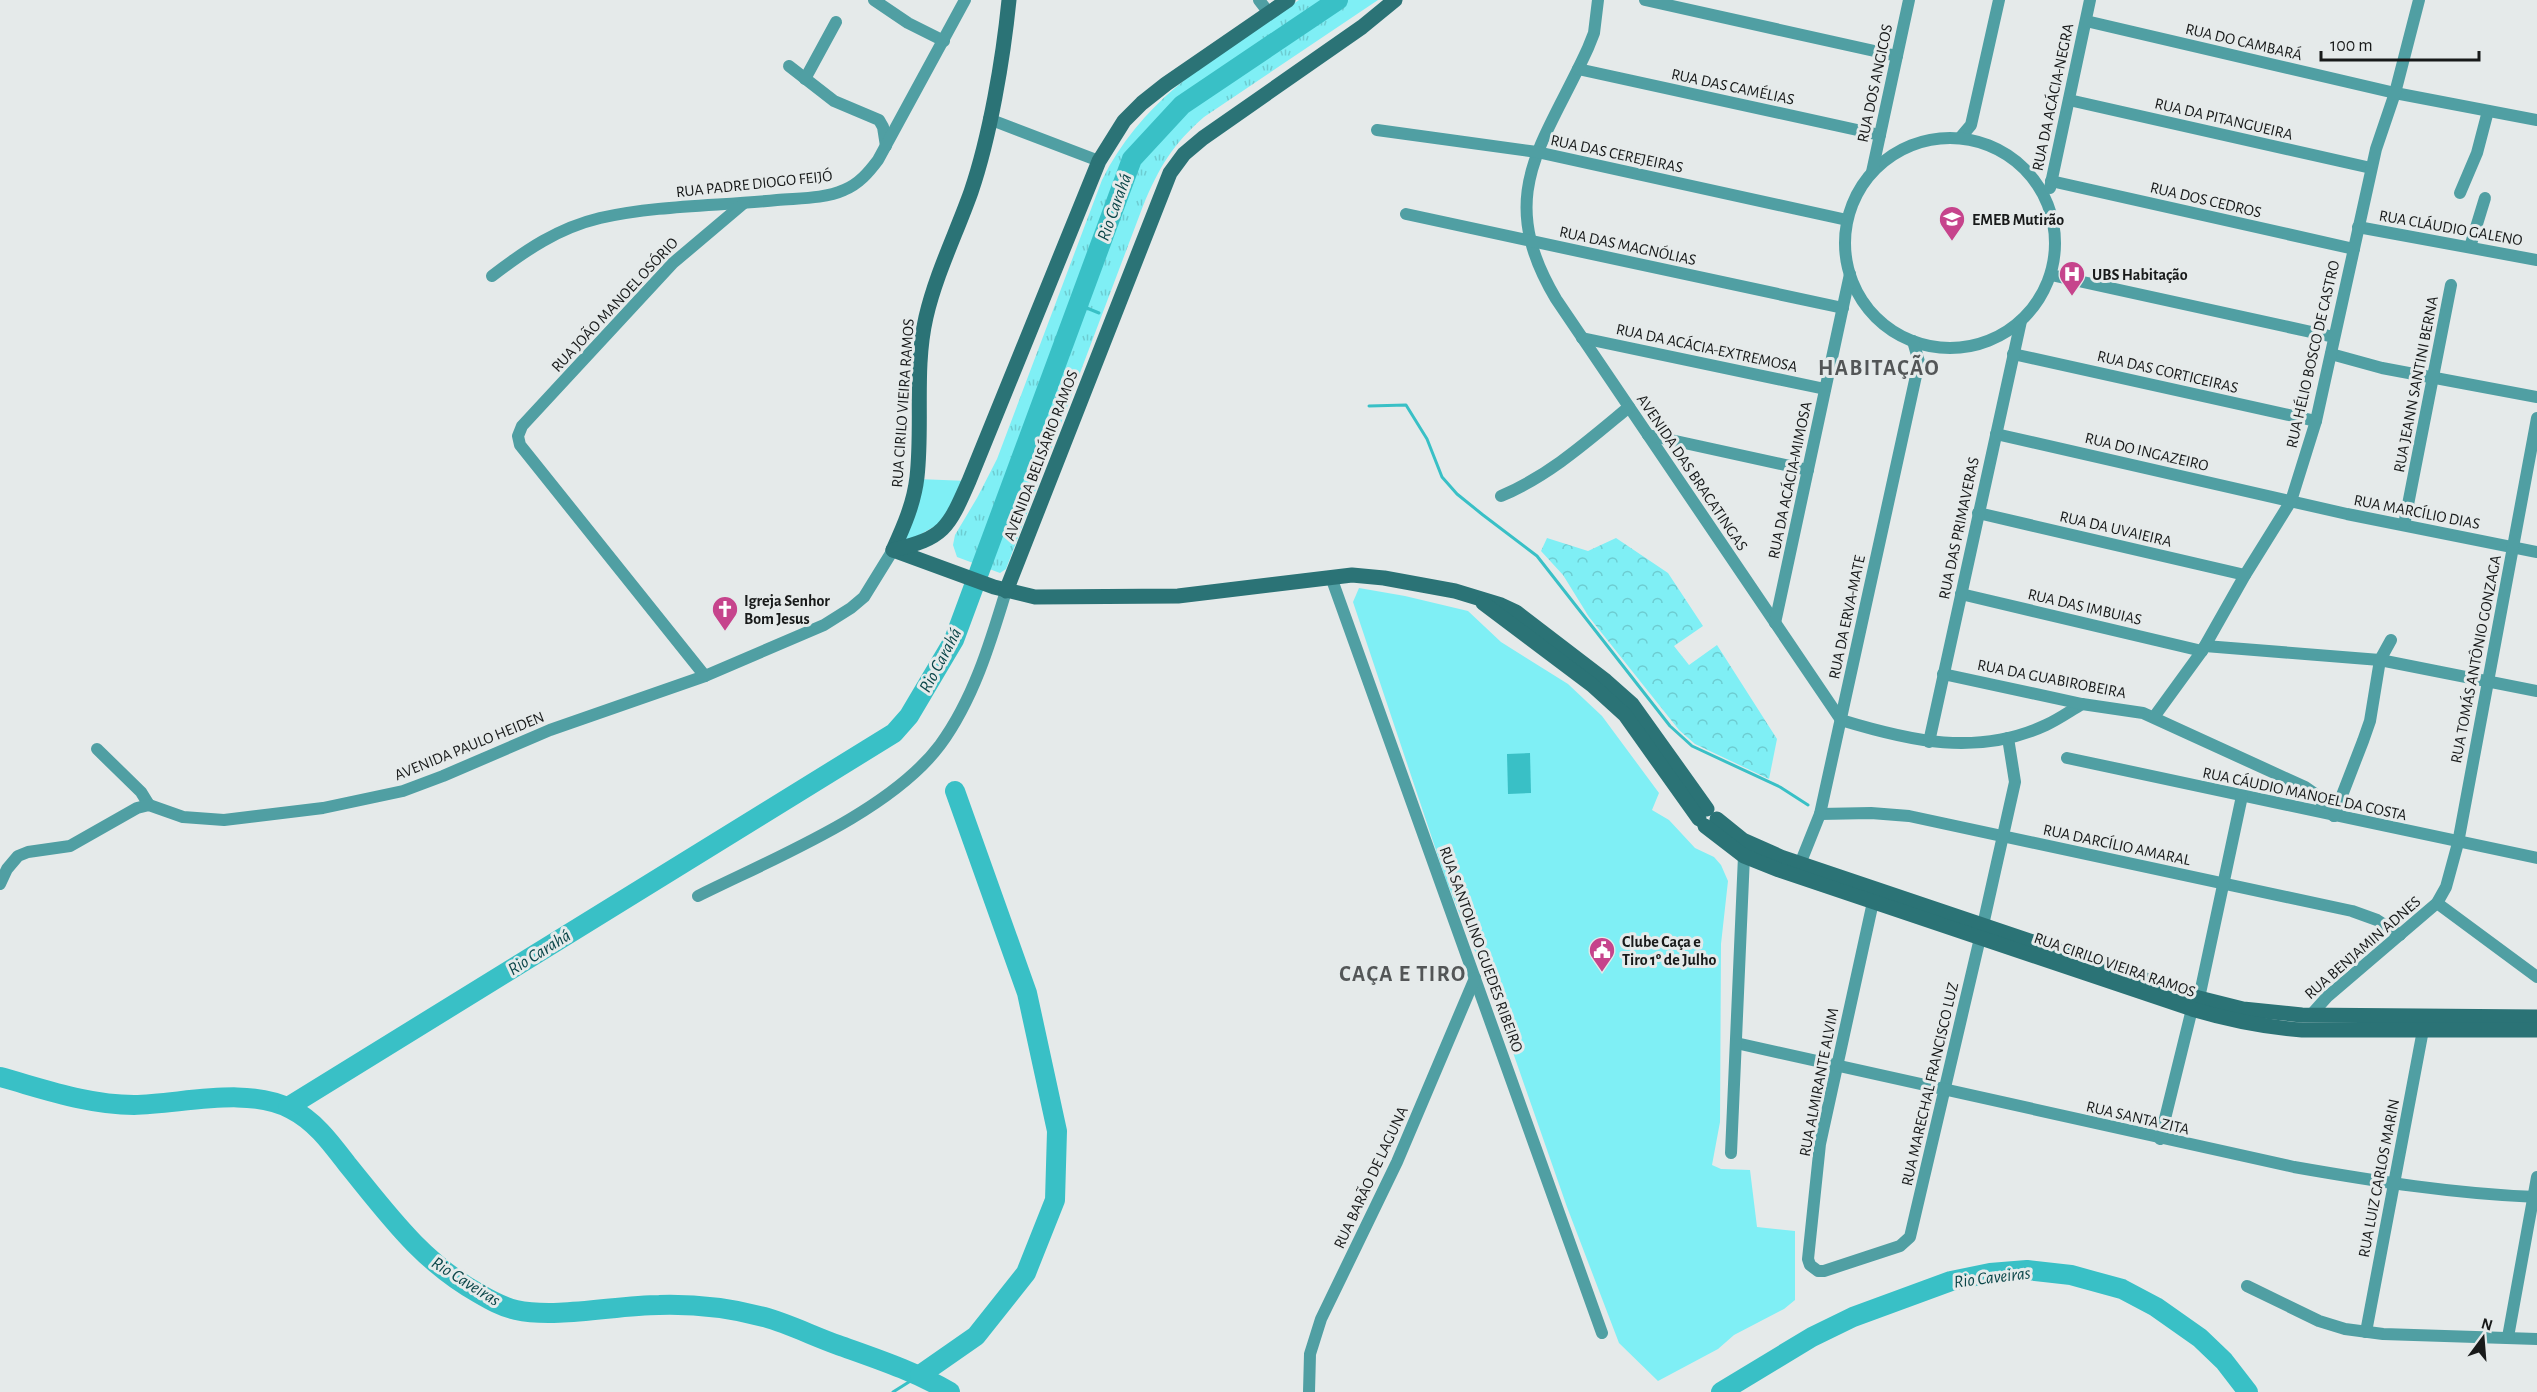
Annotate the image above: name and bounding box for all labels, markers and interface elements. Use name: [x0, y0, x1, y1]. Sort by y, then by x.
street label: RUA DO CAMBARÁ: [2184, 19, 2304, 63]
street label: RUA DA ACÁCIA-NEGRA: [2028, 22, 2076, 172]
street label: RUA DOS ANGICOS: [1855, 23, 1895, 144]
scale bar: [2321, 24, 2478, 62]
text: 100 m: [2330, 37, 2373, 55]
street label: RUA DAS CAMÉLIAS: [1670, 64, 1796, 108]
street label: RUA DA PITANGUEIRA: [2153, 95, 2294, 143]
street label: RUA DAS CEREJEIRAS: [1549, 132, 1684, 176]
street label: RUA PADRE DIOGO FEIJÓ: [675, 166, 833, 200]
water label: Rio Carahá: [1094, 171, 1135, 243]
street label: RUA DOS CEDROS: [2149, 179, 2263, 221]
school or university icon: EMEB Mutirão: [1937, 204, 1967, 242]
street label: RUA CLÁUDIO GALENO: [2378, 206, 2524, 248]
place label: EMEB Mutirão: [1972, 212, 2064, 228]
street label: RUA DAS MAGNÓLIAS: [1558, 222, 1698, 268]
street label: RUA JOÃO MANOEL OSÓRIO: [547, 233, 681, 375]
street label: RUA HÉLIO BOSCO DE CASTRO: [2282, 258, 2342, 450]
hospital icon: UBS Habitação: [2057, 259, 2087, 297]
place label: UBS Habitação: [2092, 267, 2188, 283]
street label: RUA JEANN SANTINI BERNA: [2391, 295, 2441, 474]
street label: RUA CIRILO VIEIRA RAMOS: [889, 318, 917, 488]
street label: RUA DA ACÁCIA-EXTREMOSA: [1615, 319, 1799, 375]
street label: RUA DAS CORTICEIRAS: [2096, 348, 2240, 396]
district label: HABITAÇÃO: [1818, 354, 1940, 379]
street label: AVENIDA BELISÁRIO RAMOS: [999, 367, 1081, 543]
street label: AVENIDA DAS BRACATINGAS: [1634, 391, 1750, 554]
street label: RUA DA ACÁCIA-MIMOSA: [1764, 400, 1814, 560]
street label: RUA DO INGAZEIRO: [2083, 430, 2210, 474]
street label: RUA DAS PRIMAVERAS: [1936, 456, 1982, 601]
street label: RUA MARCÍLIO DIAS: [2352, 490, 2482, 532]
street label: RUA DA UVAIEIRA: [2058, 508, 2173, 550]
street label: RUA DA ERVA-MATE: [1826, 553, 1868, 681]
street label: RUA TOMÁS ANTÔNIO GONZAGA: [2446, 553, 2504, 765]
street label: RUA DAS IMBUIAS: [2026, 586, 2143, 628]
place label: Igreja Senhor Bom Jesus: [744, 593, 830, 627]
church icon: Igreja Senhor Bom Jesus: [710, 594, 740, 632]
water label: Rio Carahá: [916, 625, 965, 696]
street label: RUA DA GUABIROBEIRA: [1976, 657, 2128, 701]
street label: AVENIDA PAULO HEIDEN: [392, 709, 547, 783]
street label: RUA CÁUDIO MANOEL DA COSTA: [2201, 763, 2409, 823]
street label: RUA DARCÍLIO AMARAL: [2042, 820, 2193, 868]
street label: RUA SANTOLINO GUEDES RIBEIRO: [1436, 844, 1526, 1054]
street label: RUA BENJAMIN ADNES: [2302, 893, 2424, 1002]
water label: Rio Carahá: [505, 927, 574, 979]
street label: RUA CIRILO VIEIRA RAMOS: [2032, 930, 2197, 1000]
place label: Clube Caça e Tiro 1º de Julho: [1622, 934, 1717, 968]
public building icon: Clube Caça e Tiro 1º de Julho: [1587, 935, 1617, 973]
district label: CAÇA E TIRO: [1339, 963, 1467, 985]
street label: RUA MARECHAL FRANCISCO LUZ: [1899, 981, 1961, 1188]
street label: RUA ALMIRANTE ALVIM: [1797, 1007, 1841, 1158]
street label: RUA SANTA ZITA: [2085, 1098, 2191, 1138]
street label: RUA LUIZ CARLOS MARIN: [2356, 1098, 2402, 1259]
street label: RUA BARÃO DE LAGUNA: [1329, 1103, 1411, 1251]
water label: Rio Caveiras: [428, 1254, 503, 1310]
water label: Rio Caveiras: [1953, 1264, 2032, 1292]
north arrow: [2453, 1308, 2513, 1368]
text: N: [2479, 1315, 2494, 1334]

